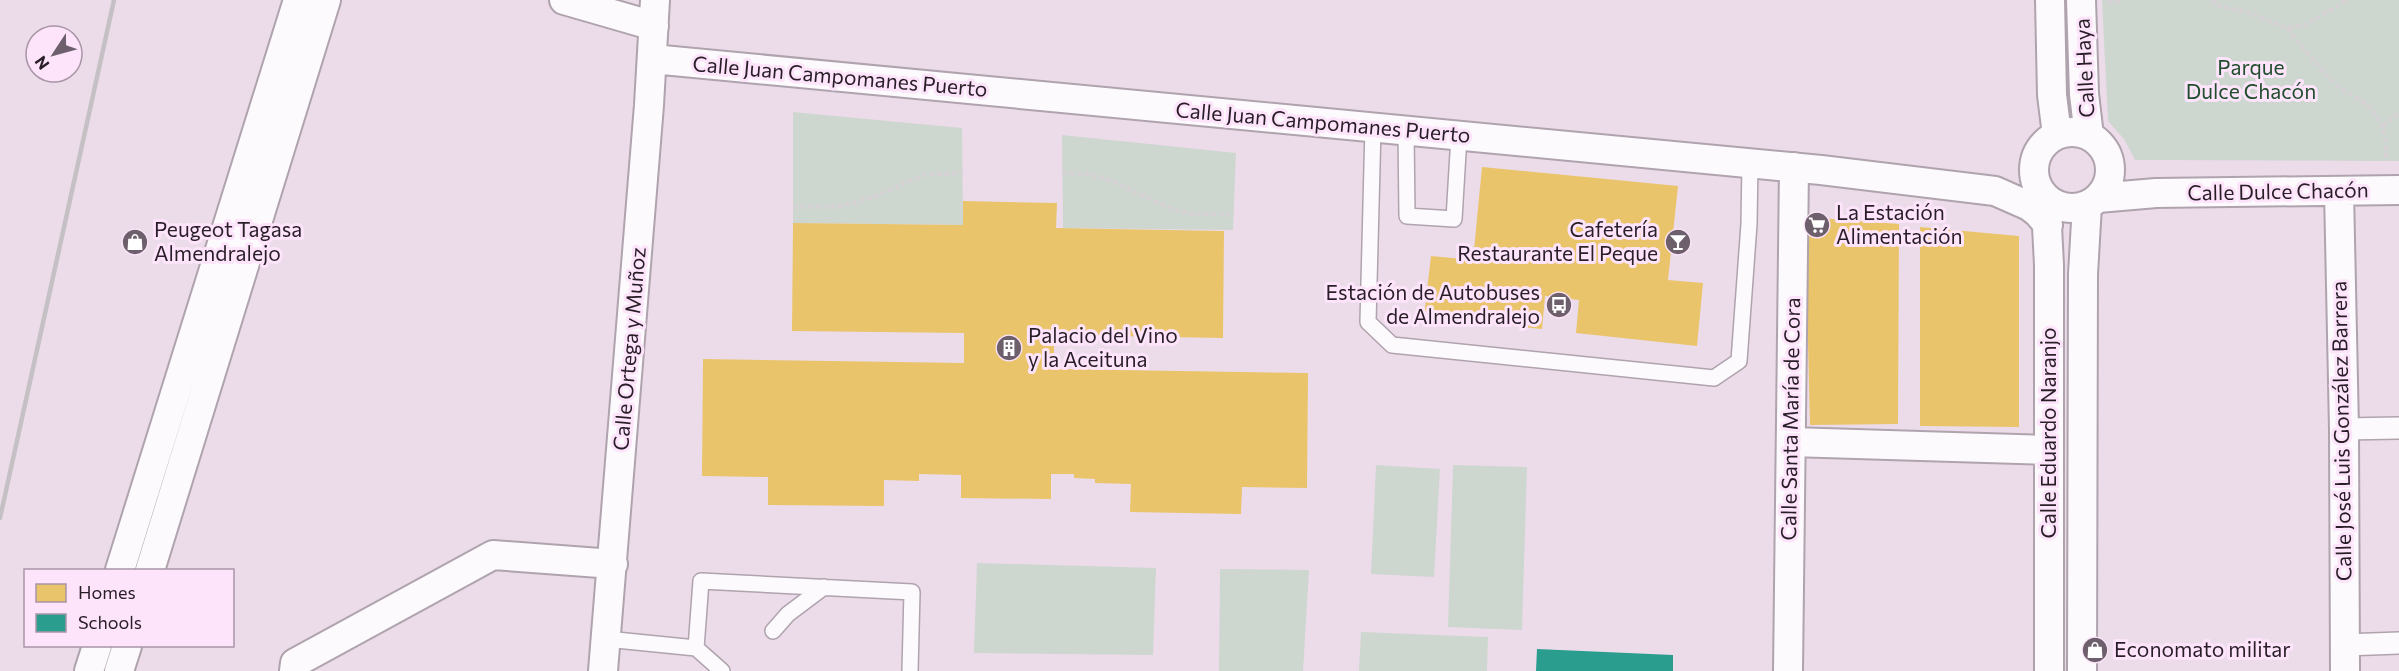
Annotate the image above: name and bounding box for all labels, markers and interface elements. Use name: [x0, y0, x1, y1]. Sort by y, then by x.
street label: Calle Haya: [2068, 18, 2099, 118]
north arrow: [24, 24, 84, 84]
street label: Calle Juan Campomanes Puerto: [692, 50, 989, 101]
text: N: [30, 53, 53, 74]
park label: Parque Dulce Chacón: [2186, 54, 2316, 103]
street label: Calle Juan Campomanes Puerto: [1175, 96, 1472, 147]
street label: Calle Dulce Chacón: [2187, 176, 2369, 205]
place label: La Estación Alimentación: [1836, 199, 1963, 248]
supermarket icon: La Estación Alimentación: [1802, 210, 1832, 240]
place label: Peugeot Tagasa Almendralejo: [154, 216, 302, 265]
place label: Cafetería Restaurante El Peque: [1457, 216, 1658, 265]
shop icon: Peugeot Tagasa Almendralejo: [120, 227, 150, 257]
bar icon: Cafetería Restaurante El Peque: [1663, 227, 1693, 257]
street label: Calle Ortega y Muñoz: [607, 246, 650, 452]
place label: Estación de Autobuses de Almendralejo: [1326, 279, 1540, 328]
street label: Calle José Luis González Barrera: [2325, 281, 2356, 581]
bus stop icon: Estación de Autobuses de Almendralejo: [1544, 290, 1574, 320]
street label: Calle Santa María de Cora: [1775, 297, 1804, 541]
place label: Palacio del Vino y la Aceituna: [1028, 322, 1178, 371]
street label: Calle Eduardo Naranjo: [2035, 327, 2060, 539]
building icon: Palacio del Vino y la Aceituna: [994, 333, 1024, 363]
legend: [24, 569, 234, 647]
text: Homes: [78, 581, 136, 603]
text: Schools: [78, 611, 142, 633]
shop icon: Economato militar: [2080, 635, 2110, 665]
place label: Economato militar: [2114, 636, 2291, 661]

